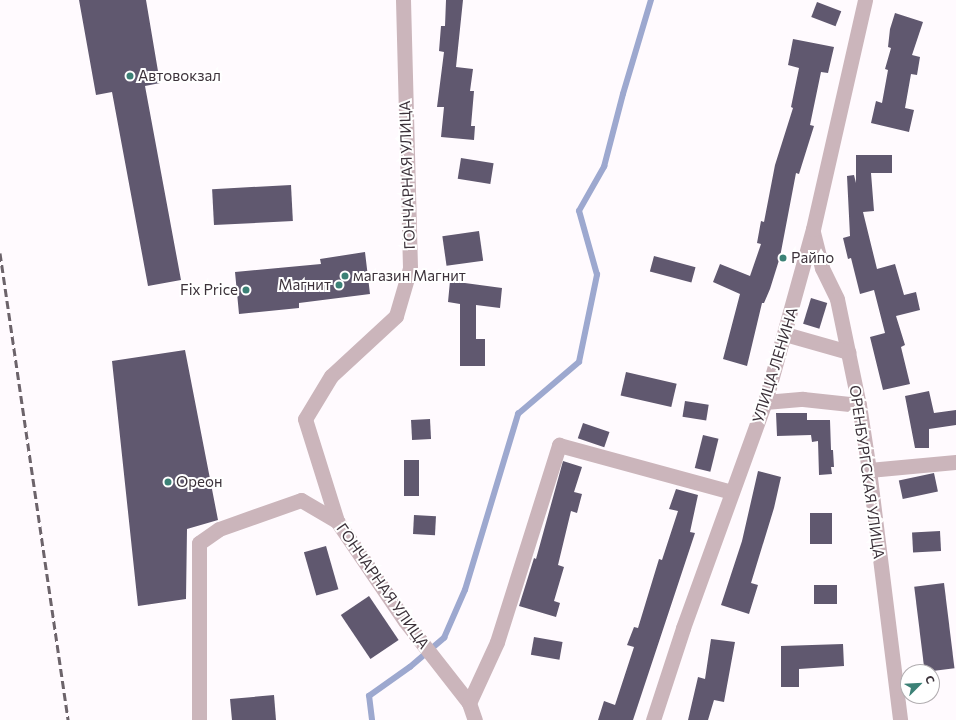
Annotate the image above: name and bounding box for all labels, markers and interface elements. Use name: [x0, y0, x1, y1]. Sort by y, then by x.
place label: Автовокзал: [138, 67, 221, 85]
marker: Автовокзал: [125, 71, 135, 81]
street label: ГОНЧАРНАЯ УЛИЦА: [395, 100, 419, 250]
place label: Райпо: [791, 249, 834, 267]
marker: Райпо: [778, 253, 788, 263]
place label: магазин Магнит: [353, 267, 466, 285]
marker: магазин Магнит: [340, 271, 350, 281]
place label: Магнит: [278, 276, 331, 294]
marker: Магнит: [334, 280, 344, 290]
place label: Fix Price: [180, 281, 238, 299]
marker: Fix Price: [241, 285, 251, 295]
street label: УЛИЦА ЛЕНИНА: [749, 305, 801, 425]
street label: ОРЕНБУРГСКАЯ УЛИЦА: [846, 384, 888, 560]
place label: Ореон: [176, 473, 222, 491]
marker: Ореон: [163, 477, 173, 487]
street label: ГОНЧАРНАЯ УЛИЦА: [333, 520, 433, 652]
north arrow: [900, 664, 940, 704]
text: С: [923, 673, 938, 685]

